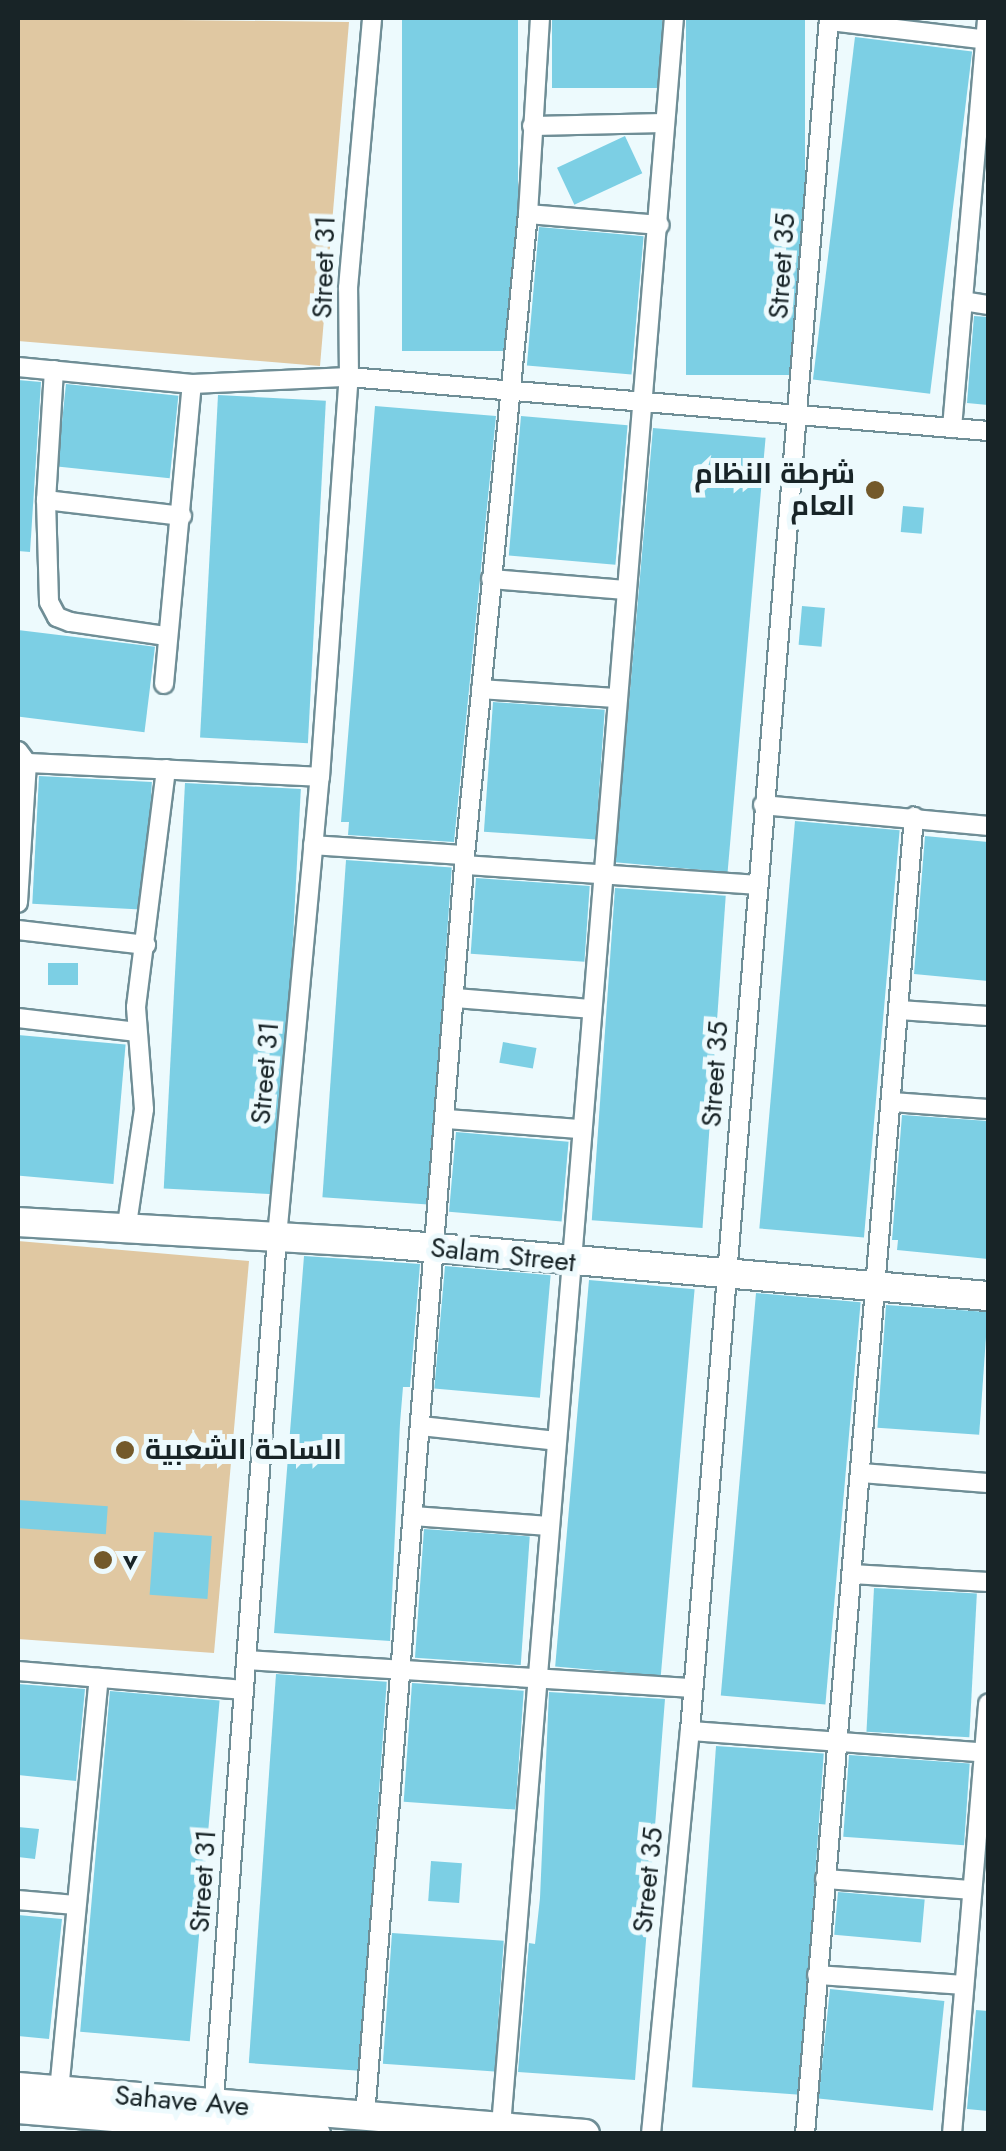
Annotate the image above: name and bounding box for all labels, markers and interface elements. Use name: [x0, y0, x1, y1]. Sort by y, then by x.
street label: Street 35: [762, 212, 802, 320]
street label: Street 31: [305, 215, 343, 319]
place label: شرطة النظام العام: [694, 457, 855, 523]
marker: شرطة النظام العام: [864, 479, 886, 501]
street label: Street 31: [244, 1020, 286, 1126]
street label: Street 35: [695, 1020, 735, 1128]
street label: Salam Street: [429, 1231, 577, 1279]
place label: الساحة الشعبية: [145, 1433, 342, 1467]
marker: الساحة الشعبية: [114, 1439, 136, 1461]
place label: v: [123, 1543, 138, 1577]
marker: v: [92, 1549, 114, 1571]
street label: Street 35: [626, 1825, 670, 1935]
street label: Street 31: [183, 1828, 223, 1934]
street label: Sahave Ave: [113, 2078, 251, 2124]

